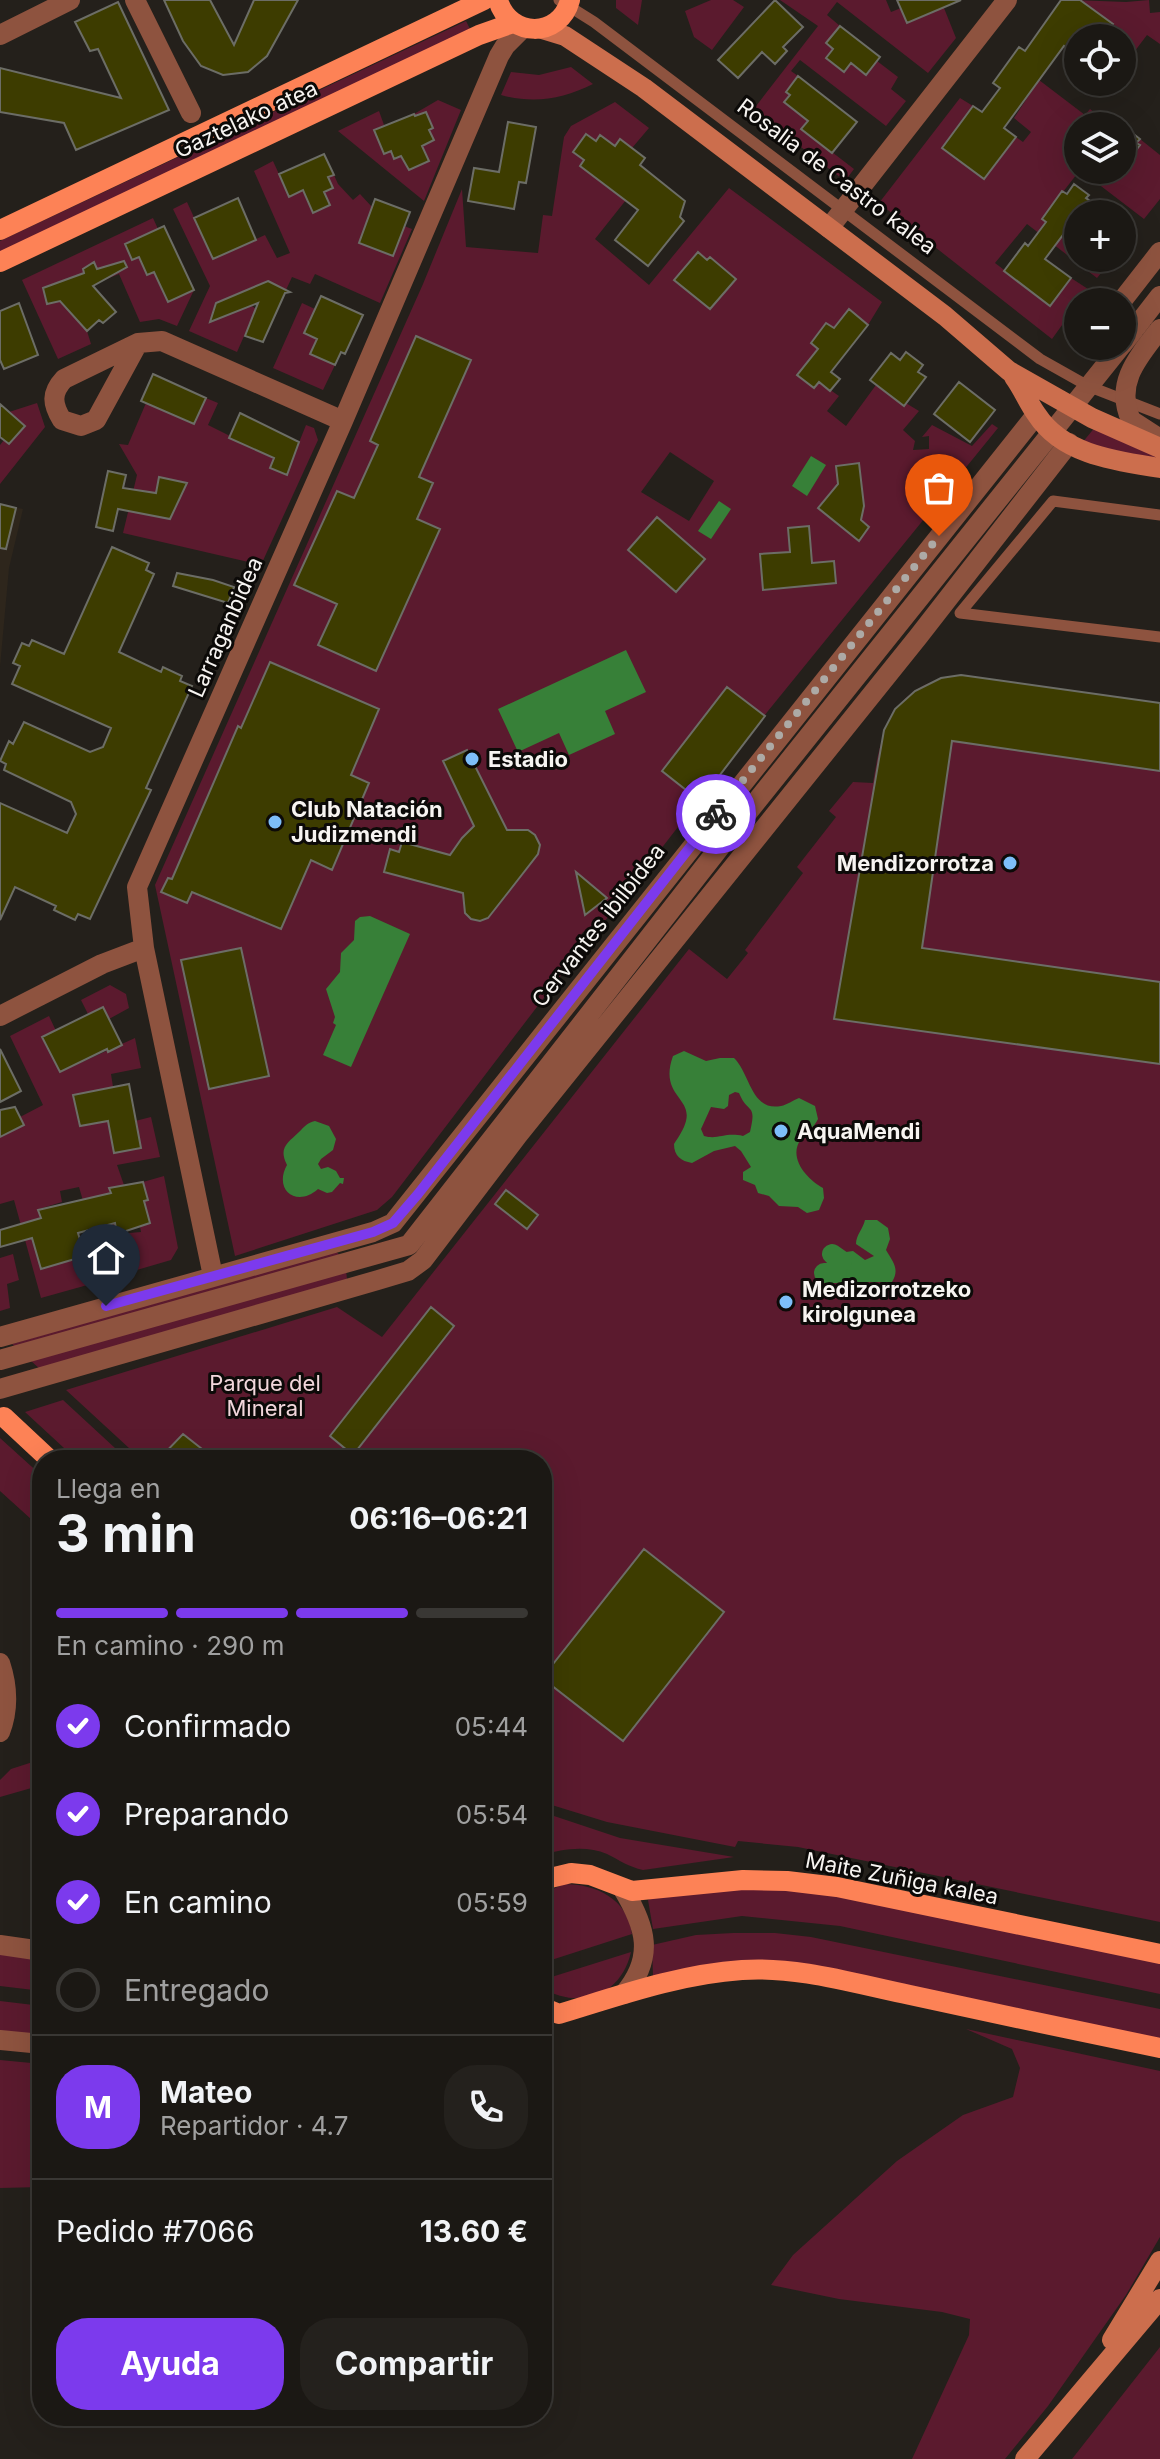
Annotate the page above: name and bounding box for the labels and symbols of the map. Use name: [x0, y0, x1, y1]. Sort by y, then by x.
street label: Gaztelako atea: [171, 75, 321, 163]
street label: Rosalia de Castro kalea: [732, 93, 942, 259]
pin: [905, 454, 973, 536]
street label: Larraganbidea: [183, 553, 267, 701]
place label: Estadio: [488, 746, 568, 772]
marker: Estadio: [463, 750, 481, 768]
courier: [676, 774, 756, 854]
place label: Club Natación Judizmendi: [291, 796, 443, 847]
marker: Club Natación Judizmendi: [266, 813, 284, 831]
street label: Cervantes ibilbidea: [526, 838, 670, 1012]
place label: Mendizorrotza: [837, 850, 994, 876]
marker: Mendizorrotza: [1001, 854, 1019, 872]
place label: AquaMendi: [797, 1118, 920, 1144]
marker: AquaMendi: [772, 1122, 790, 1140]
pin: [72, 1224, 140, 1306]
place label: Medizorrotzeko kirolgunea: [802, 1276, 971, 1327]
marker: Medizorrotzeko kirolgunea: [777, 1293, 795, 1311]
park label: Parque del Mineral: [209, 1370, 321, 1421]
street label: Maite Zuñiga kalea: [803, 1847, 1001, 1909]

